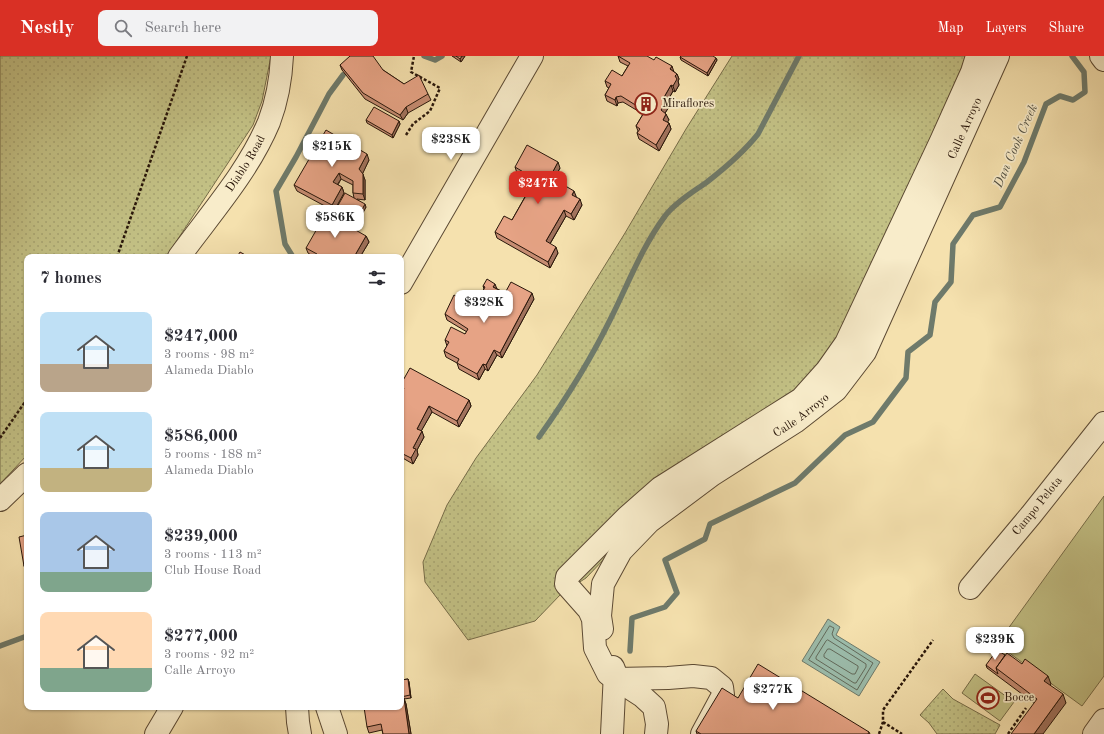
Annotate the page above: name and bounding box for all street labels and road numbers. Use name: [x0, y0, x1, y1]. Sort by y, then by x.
street label: Calle Arroyo: [946, 96, 984, 161]
street label: Diablo Road: [224, 134, 268, 194]
street label: Calle Arroyo: [771, 392, 832, 440]
street label: Campo Pelota: [1010, 475, 1065, 538]

